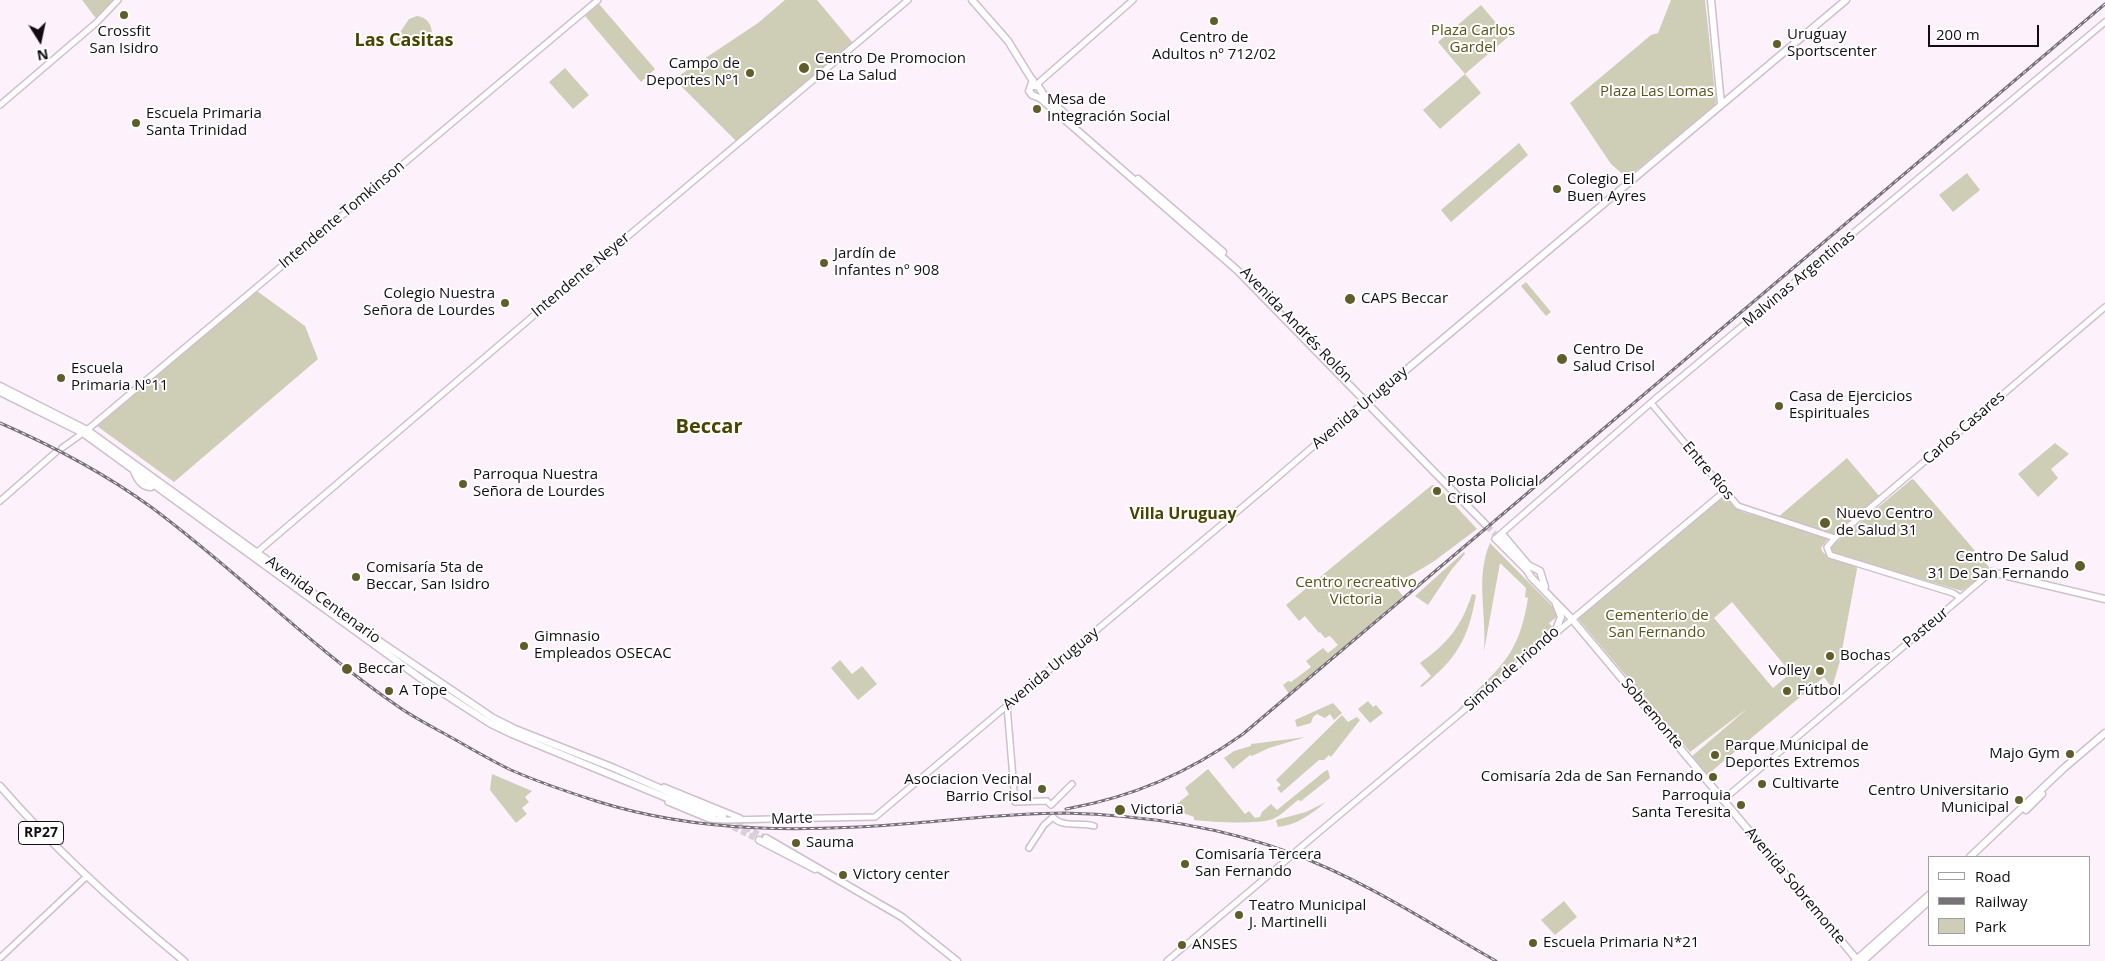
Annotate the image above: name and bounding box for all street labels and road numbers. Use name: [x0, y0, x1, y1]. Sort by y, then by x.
street label: Intendente Tomkinson: [276, 157, 408, 273]
street label: Malvinas Argentinas: [1739, 227, 1859, 331]
street label: Intendente Neyer: [528, 229, 634, 321]
street label: Avenida Andrés Rolón: [1236, 264, 1356, 386]
street label: Avenida Uruguay: [1309, 363, 1411, 453]
street label: Carlos Casares: [1919, 388, 2009, 468]
street label: Entre Ríos: [1678, 438, 1738, 504]
street label: Avenida Centenario: [262, 552, 384, 648]
street label: Pasteur: [1900, 604, 1952, 652]
street label: Simón de Iriondo: [1461, 623, 1563, 715]
street label: Avenida Uruguay: [1000, 624, 1102, 714]
street label: Sobremonte: [1617, 675, 1687, 753]
street label: Marte: [771, 809, 813, 829]
road number: RP27: [18, 821, 64, 844]
street label: Avenida Sobremonte: [1741, 824, 1849, 948]

